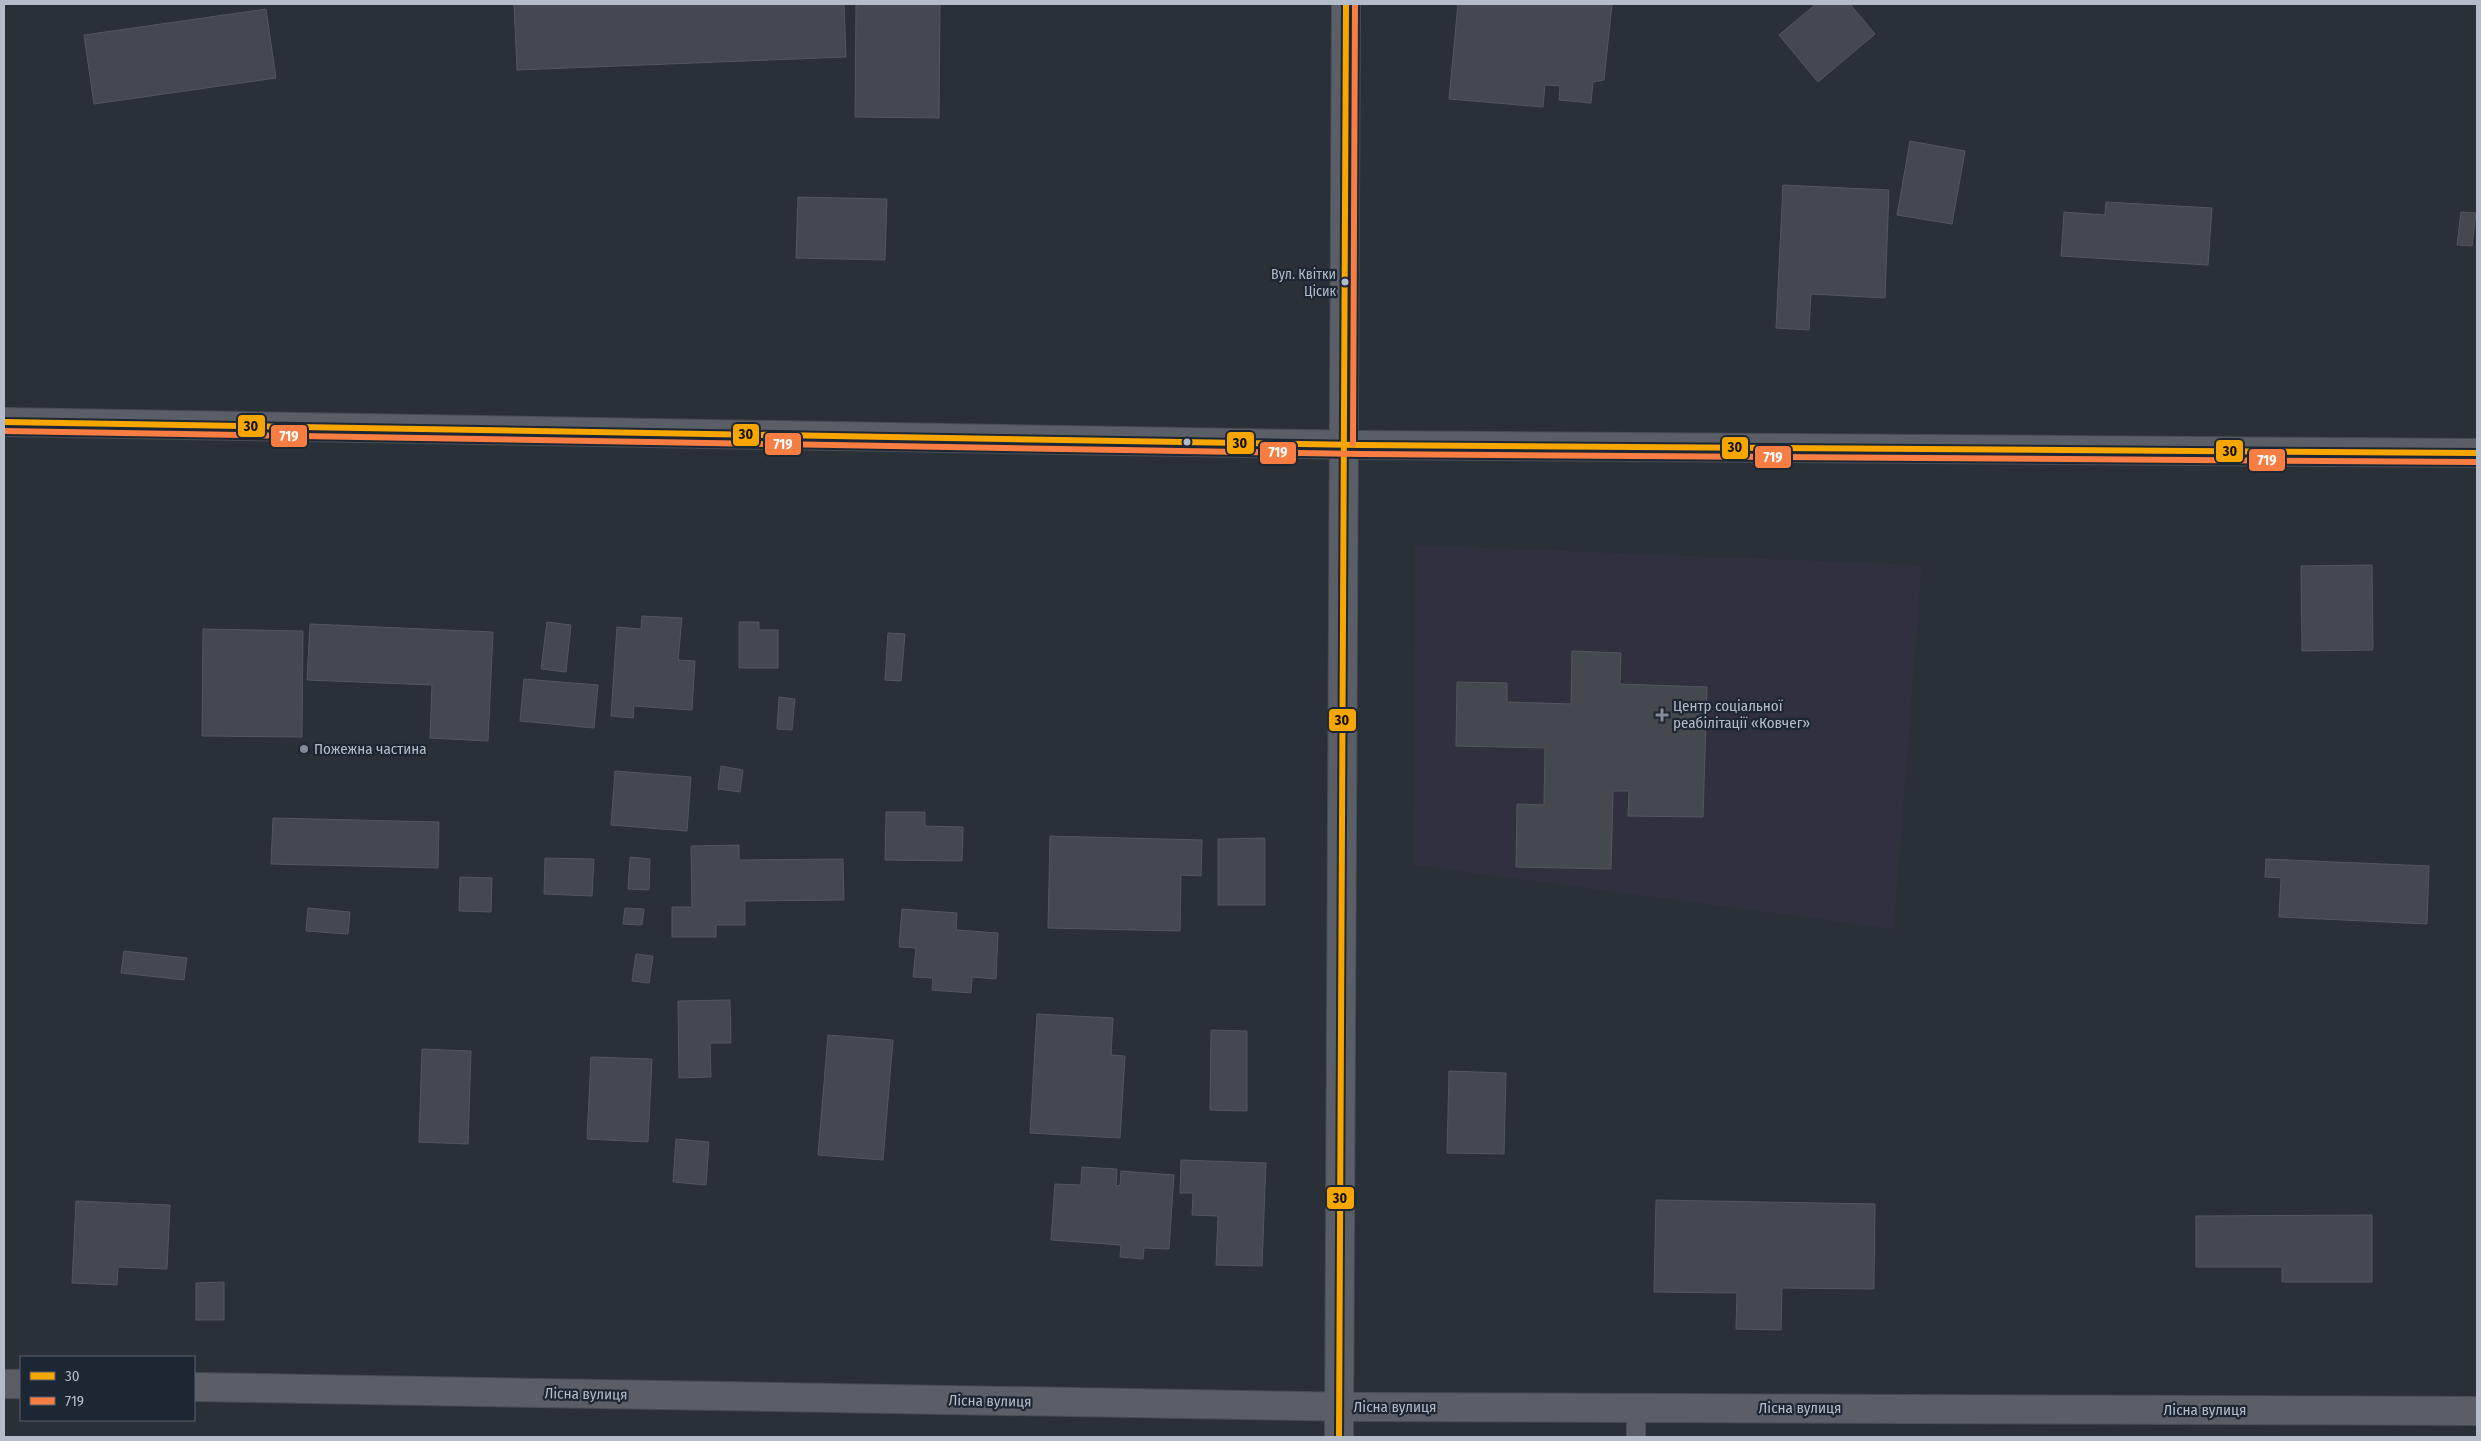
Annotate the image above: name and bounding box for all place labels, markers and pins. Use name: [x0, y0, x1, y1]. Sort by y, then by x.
place label: Вул. Квітки Цісик: [1271, 266, 1336, 300]
marker: Вул. Квітки Цісик: [1340, 277, 1350, 287]
unlabelled marker: [1182, 437, 1192, 447]
place label: Центр соціальної реабілітації «Ковчег»: [1673, 697, 1810, 732]
marker: Центр соціальної реабілітації «Ковчег»: [1655, 708, 1669, 722]
place label: Пожежна частина: [314, 740, 427, 758]
marker: Пожежна частина: [298, 743, 310, 755]

